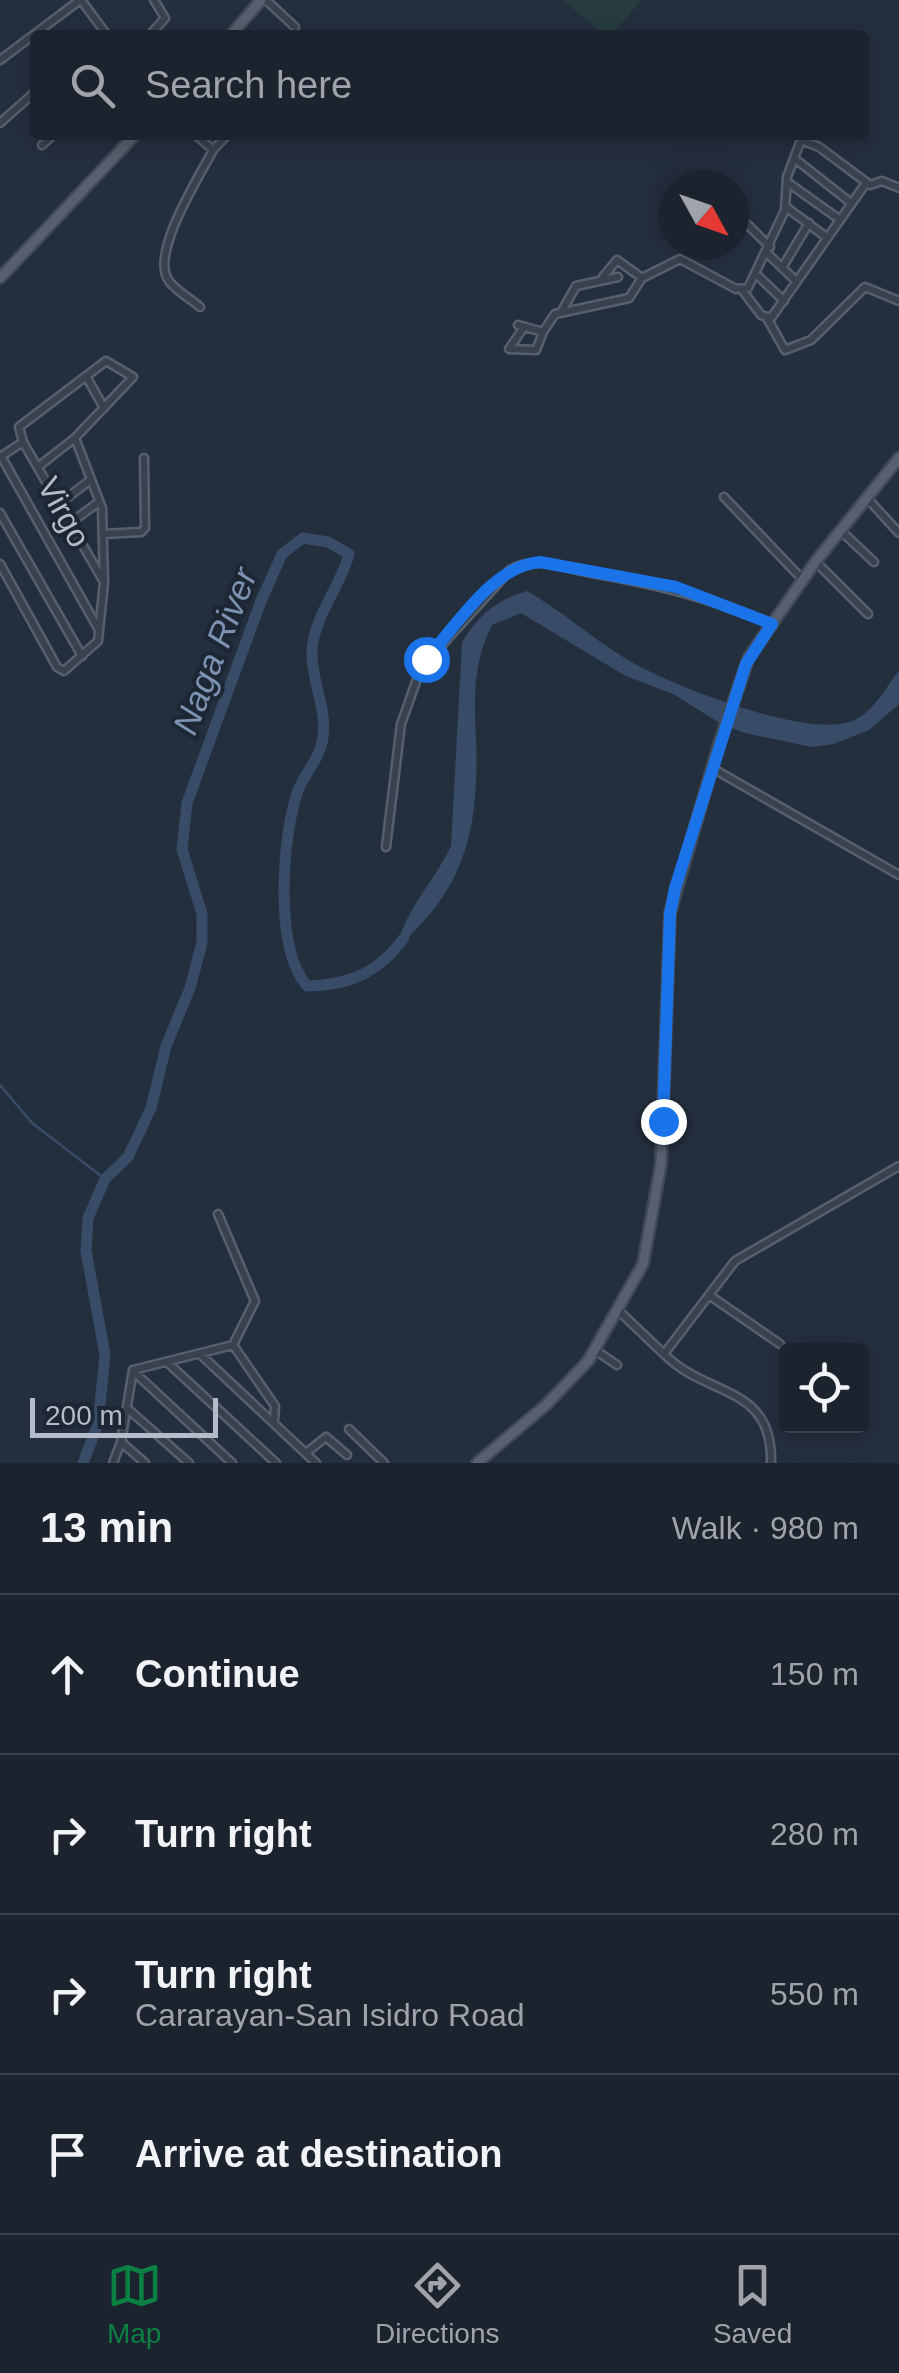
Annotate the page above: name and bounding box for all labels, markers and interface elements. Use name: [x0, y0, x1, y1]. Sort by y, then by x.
search box: [30, 30, 869, 140]
icon: search: [65, 58, 120, 113]
text: Search here: [145, 64, 352, 106]
north arrow: [659, 170, 749, 260]
street label: Virgo: [30, 471, 98, 553]
water label: Naga River: [165, 561, 265, 740]
route start: [404, 637, 450, 683]
route end: [641, 1099, 687, 1145]
map controls: [779, 1343, 869, 1433]
button: locate: [779, 1343, 869, 1433]
scale bar: [30, 1393, 218, 1438]
text: 200 m: [45, 1400, 123, 1431]
text: 13 min: [40, 1504, 173, 1551]
text: Walk · 980 m: [672, 1510, 859, 1546]
icon: ahead: [40, 1647, 95, 1702]
text: Continue: [135, 1653, 300, 1695]
text: 150 m: [770, 1656, 859, 1692]
icon: right: [40, 1807, 95, 1862]
text: Turn right: [135, 1813, 312, 1855]
text: 280 m: [770, 1816, 859, 1852]
text: Turn right: [135, 1954, 312, 1996]
icon: right: [40, 1967, 95, 2022]
text: 550 m: [770, 1976, 859, 2012]
text: Cararayan-San Isidro Road: [135, 1997, 525, 2033]
icon: arrive: [40, 2127, 95, 2182]
text: Arrive at destination: [135, 2133, 502, 2175]
tab: Map: [107, 2258, 162, 2350]
tab: Directions: [375, 2258, 500, 2350]
tab: Saved: [713, 2258, 792, 2350]

